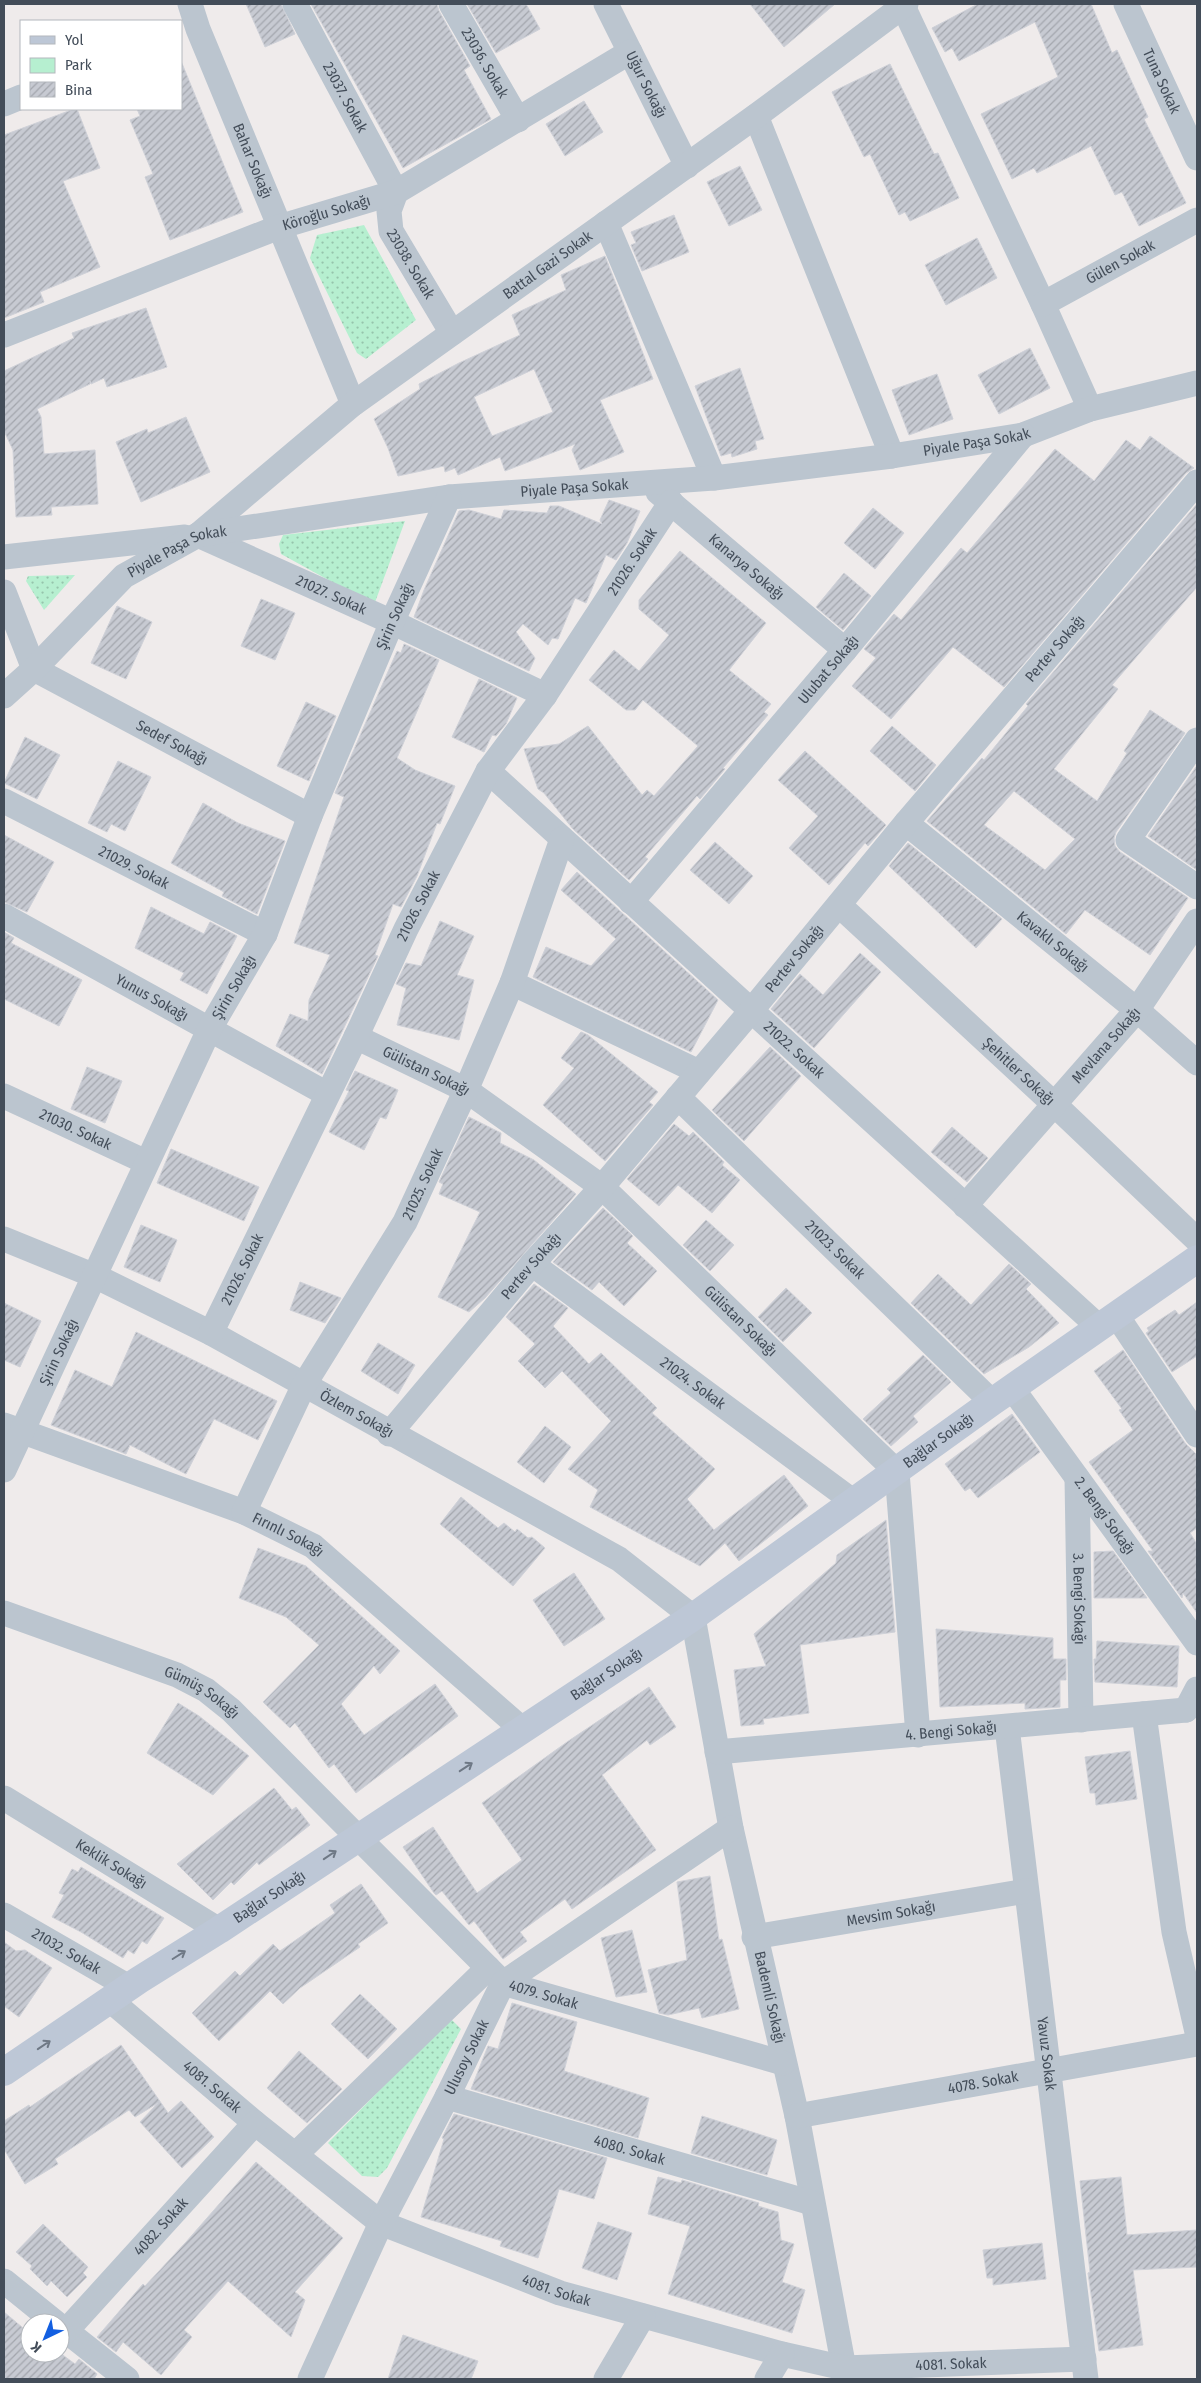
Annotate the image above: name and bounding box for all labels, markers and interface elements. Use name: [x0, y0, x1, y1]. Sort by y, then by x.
legend: [20, 20, 182, 110]
street label: 23036. Sokak: [458, 24, 512, 101]
text: Yol: [65, 31, 83, 49]
street label: Tuna Sokak: [1139, 46, 1184, 117]
street label: Uğur Sokağı: [622, 48, 671, 121]
text: Park: [65, 56, 92, 74]
street label: 23037. Sokak: [319, 59, 371, 136]
text: Bina: [65, 81, 92, 99]
street label: Bahar Sokağı: [229, 121, 276, 201]
street label: Köroğlu Sokağı: [280, 191, 373, 234]
street label: 23038. Sokak: [383, 226, 438, 302]
street label: Battal Gazi Sokak: [499, 227, 596, 303]
street label: Gülen Sokak: [1083, 236, 1158, 288]
street label: Piyale Paşa Sokak: [922, 424, 1033, 460]
street label: Piyale Paşa Sokak: [520, 475, 629, 501]
street label: Piyale Paşa Sokak: [124, 522, 228, 581]
street label: 21026. Sokak: [604, 524, 661, 599]
street label: Kanarya Sokağı: [705, 530, 788, 604]
street label: 21027. Sokak: [293, 571, 369, 618]
street label: Şirin Sokağı: [372, 580, 418, 653]
street label: Pertev Sokağı: [1021, 611, 1089, 686]
street label: Ulubat Sokağı: [794, 631, 863, 708]
street label: Sedef Sokağı: [133, 716, 211, 769]
street label: 21029. Sokak: [96, 842, 172, 893]
street label: 21026. Sokak: [393, 867, 444, 944]
street label: Kavaklı Sokağı: [1013, 907, 1092, 976]
street label: Pertev Sokağı: [761, 921, 828, 996]
street label: Şirin Sokağı: [208, 952, 260, 1023]
street label: Yunus Sokağı: [112, 970, 192, 1025]
street label: Mevlana Sokağı: [1068, 1004, 1144, 1087]
street label: 21022. Sokak: [760, 1017, 828, 1082]
street label: Şehitler Sokağı: [979, 1034, 1058, 1109]
street label: Gülistan Sokağı: [380, 1042, 474, 1099]
street label: 21030. Sokak: [37, 1105, 115, 1154]
street label: 21025. Sokak: [398, 1146, 447, 1223]
street label: 21023. Sokak: [801, 1217, 869, 1283]
street label: Pertev Sokağı: [497, 1229, 565, 1303]
street label: 21026. Sokak: [217, 1231, 267, 1308]
street label: Gülistan Sokağı: [701, 1282, 781, 1360]
street label: Şirin Sokağı: [36, 1316, 82, 1389]
street label: 21024. Sokak: [657, 1353, 729, 1413]
street label: Özlem Sokağı: [317, 1386, 397, 1441]
street label: Bağlar Sokağı: [900, 1409, 977, 1472]
street label: 2. Bengi Sokağı: [1071, 1474, 1139, 1558]
street label: Fırınlı Sokağı: [250, 1509, 328, 1561]
street label: 3. Bengi Sokağı: [1069, 1553, 1089, 1645]
street label: Bağlar Sokağı: [567, 1644, 646, 1704]
street label: Gümüş Sokağı: [162, 1662, 243, 1722]
street label: 4. Bengi Sokağı: [904, 1718, 998, 1744]
one-way arrow: [458, 1762, 472, 1772]
street label: Keklik Sokağı: [72, 1835, 150, 1893]
one-way arrow: [322, 1850, 336, 1860]
street label: Bağlar Sokağı: [230, 1866, 309, 1927]
street label: Mevsim Sokağı: [845, 1897, 937, 1930]
street label: 21032. Sokak: [29, 1924, 104, 1978]
one-way arrow: [172, 1949, 186, 1959]
street label: Bademli Sokağı: [751, 1949, 789, 2045]
street label: 4079. Sokak: [507, 1976, 580, 2013]
street label: Yavuz Sokak: [1033, 2016, 1060, 2091]
street label: Ulusoy Sokak: [440, 2017, 493, 2098]
one-way arrow: [37, 2040, 51, 2050]
street label: 4081. Sokak: [179, 2057, 245, 2117]
street label: 4078. Sokak: [946, 2067, 1020, 2098]
street label: 4080. Sokak: [592, 2131, 667, 2169]
street label: 4082. Sokak: [130, 2194, 192, 2259]
street label: 4081. Sokak: [520, 2270, 593, 2310]
north arrow: [20, 2313, 70, 2363]
text: K: [27, 2338, 45, 2356]
street label: 4081. Sokak: [915, 2354, 987, 2374]

